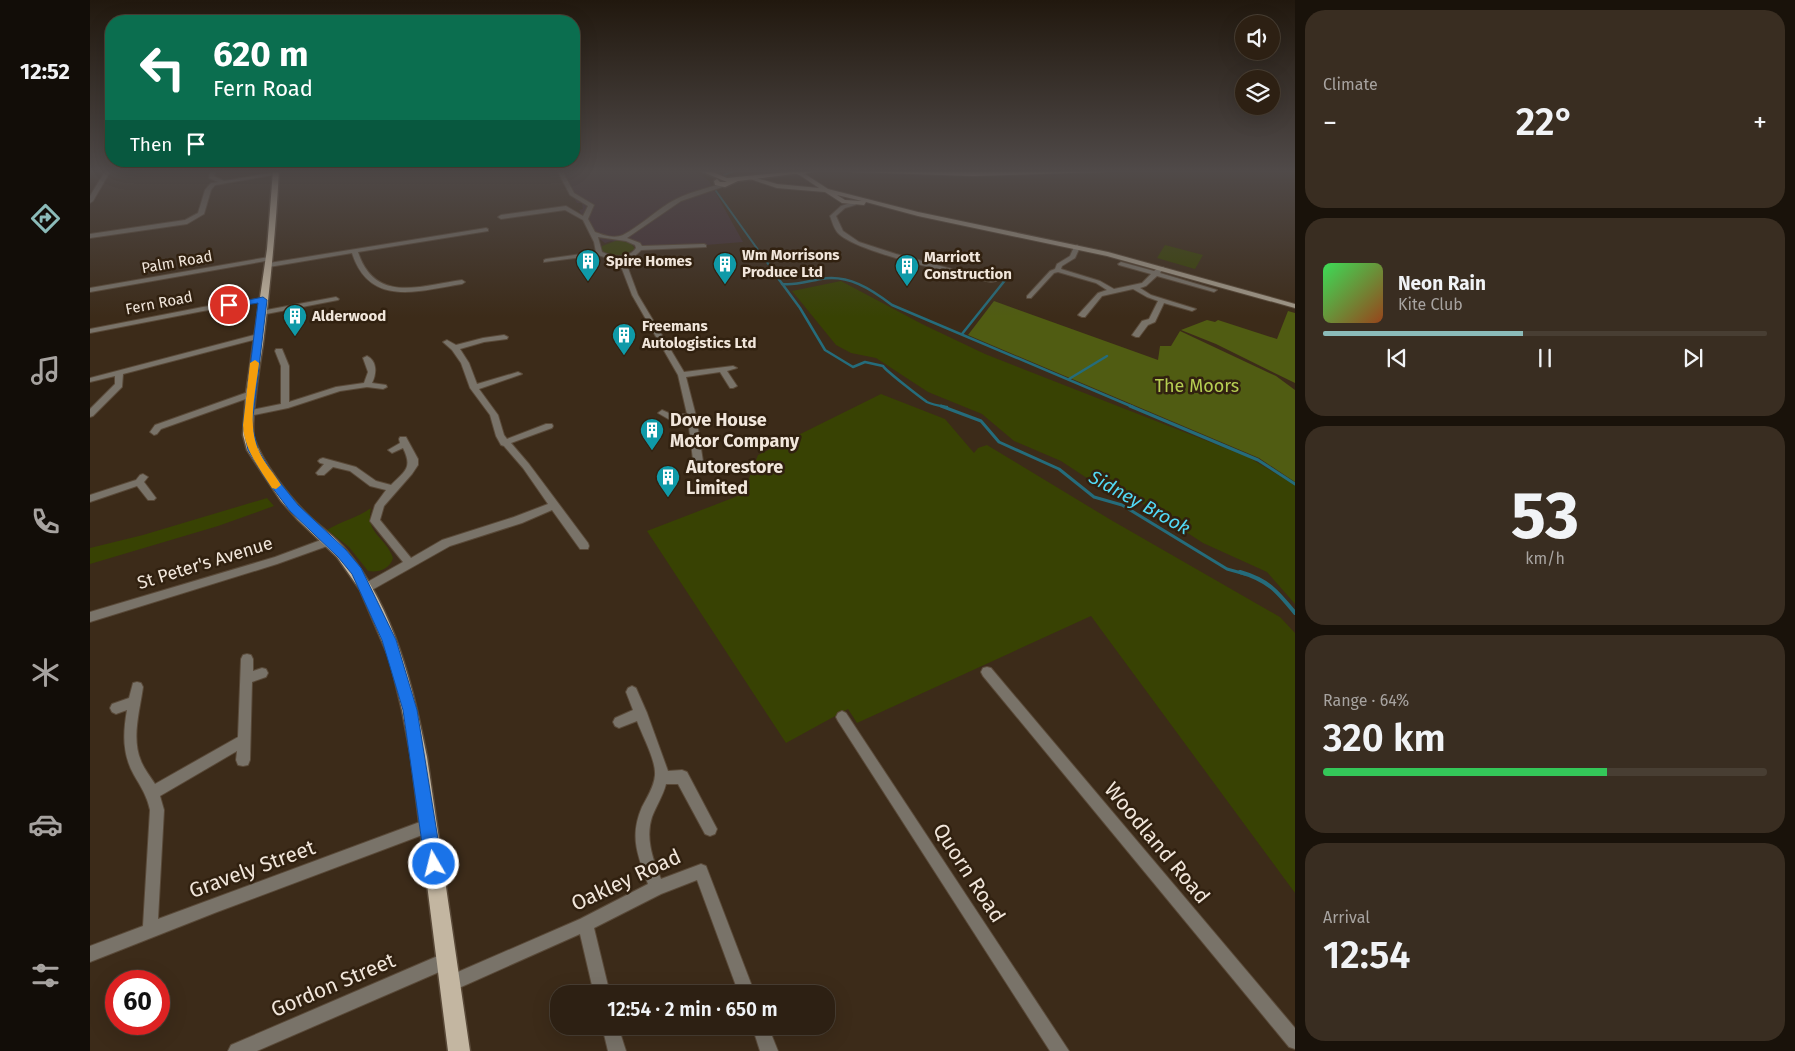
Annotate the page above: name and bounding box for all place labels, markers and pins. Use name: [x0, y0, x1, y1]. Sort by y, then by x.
place label: Wm Morrisons Produce Ltd: [742, 246, 840, 281]
building icon: Spire Homes: [575, 248, 601, 282]
place label: Marriott Construction: [924, 248, 1012, 283]
building icon: Wm Morrisons Produce Ltd: [712, 251, 738, 285]
place label: Spire Homes: [606, 252, 692, 270]
building icon: Marriott Construction: [894, 253, 920, 287]
pin: [208, 284, 250, 326]
building icon: Alderwood: [282, 303, 308, 337]
place label: Alderwood: [311, 307, 386, 325]
place label: Freemans Autologistics Ltd: [641, 317, 756, 352]
building icon: Freemans Autologistics Ltd: [611, 322, 637, 356]
place label: Dove House Motor Company: [670, 409, 800, 452]
building icon: Dove House Motor Company: [639, 417, 665, 451]
place label: Autorestore Limited: [685, 456, 783, 499]
building icon: Autorestore Limited: [655, 464, 681, 498]

